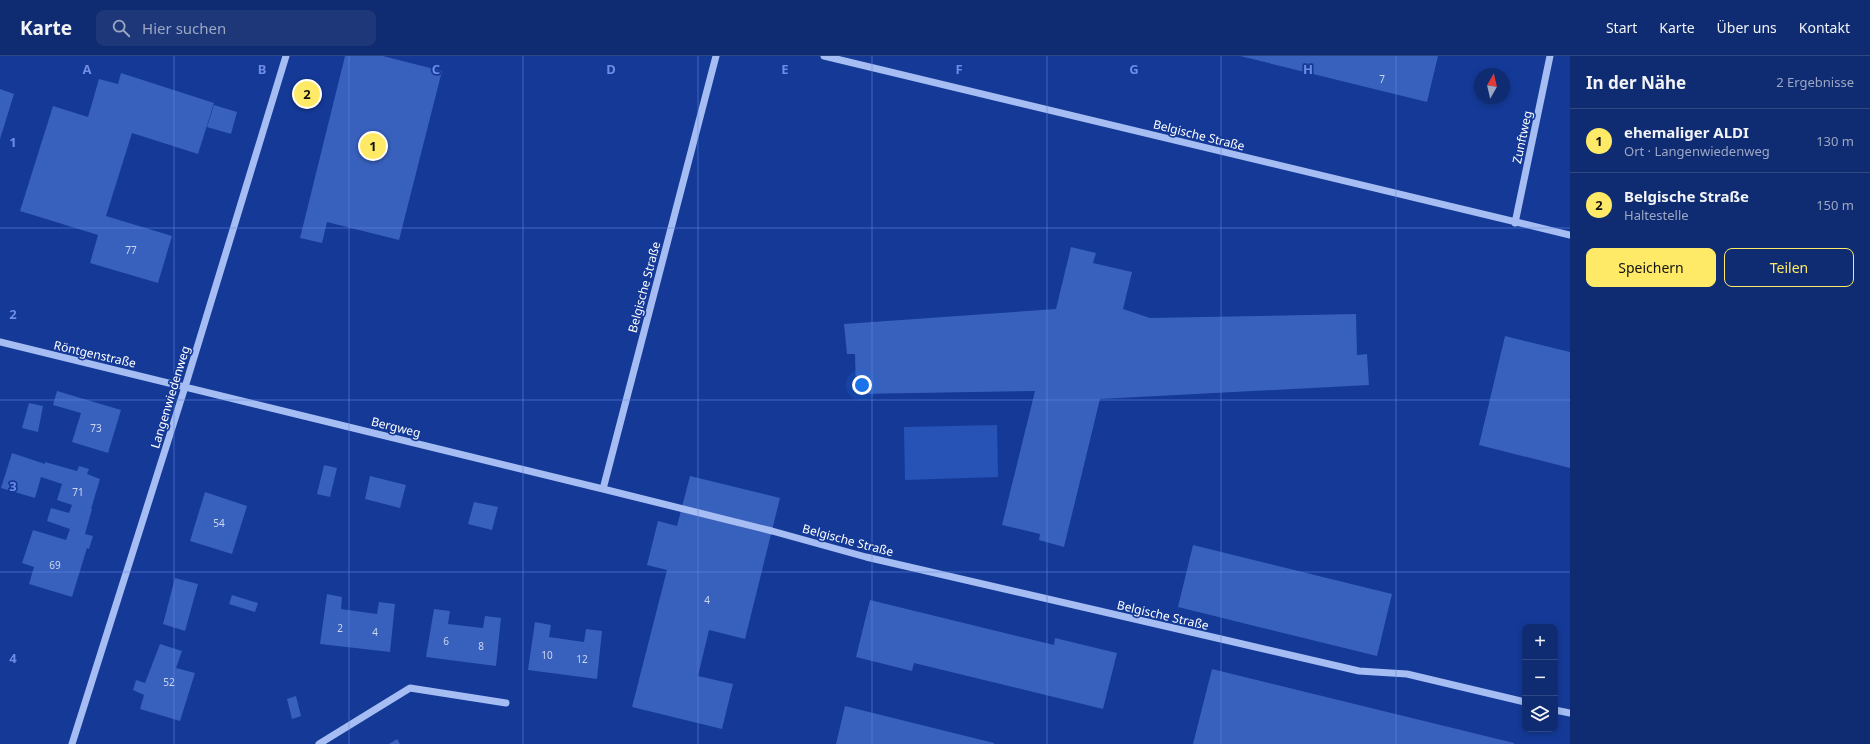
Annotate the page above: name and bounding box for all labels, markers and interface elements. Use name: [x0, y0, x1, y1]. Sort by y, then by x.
search box: [96, 10, 376, 46]
text: Karte: [20, 15, 72, 41]
icon: search: [110, 17, 132, 39]
text: Hier suchen: [142, 18, 226, 38]
text: Start: [1606, 18, 1637, 37]
text: Karte: [1659, 18, 1695, 37]
text: Über uns: [1717, 18, 1777, 37]
text: Kontakt: [1799, 18, 1850, 37]
text: A: [83, 60, 92, 78]
text: B: [258, 60, 266, 78]
text: C: [432, 60, 440, 78]
text: D: [606, 60, 616, 78]
text: E: [781, 60, 789, 78]
text: F: [955, 60, 963, 78]
text: G: [1129, 60, 1139, 78]
text: H: [1303, 60, 1313, 78]
north arrow: [1474, 68, 1510, 104]
text: In der Nähe: [1586, 71, 1686, 94]
house number: 7: [1379, 72, 1385, 86]
text: 2 Ergebnisse: [1776, 73, 1854, 91]
pin: 2: [294, 79, 320, 109]
street label: Zunftweg: [1508, 109, 1536, 165]
street label: Belgische Straße: [1151, 115, 1247, 155]
text: ehemaliger ALDI: [1624, 122, 1749, 142]
pin: 1: [360, 131, 386, 161]
text: 1: [1595, 132, 1603, 150]
text: 130 m: [1816, 132, 1854, 150]
text: 1: [9, 133, 17, 151]
text: Ort · Langenwiedenweg: [1624, 142, 1770, 160]
text: Belgische Straße: [1624, 186, 1749, 206]
text: 2: [1595, 196, 1603, 214]
text: 150 m: [1816, 196, 1854, 214]
text: Haltestelle: [1624, 206, 1689, 224]
street label: Belgische Straße: [624, 239, 664, 334]
house number: 77: [125, 243, 137, 257]
button: Speichern: [1586, 248, 1716, 287]
button: Teilen: [1724, 248, 1854, 287]
text: 2: [9, 305, 17, 323]
street label: Röntgenstraße: [52, 336, 138, 372]
street label: Langenwiedenweg: [146, 344, 194, 450]
your location: [852, 375, 872, 395]
street label: Bergweg: [370, 413, 422, 441]
house number: 73: [90, 421, 102, 435]
text: 3: [9, 477, 17, 495]
house number: 71: [72, 485, 84, 499]
house number: 54: [213, 516, 225, 530]
street label: Belgische Straße: [801, 520, 896, 560]
house number: 69: [49, 558, 61, 572]
house number: 4: [704, 593, 710, 607]
street label: Belgische Straße: [1115, 596, 1211, 634]
house number: 2: [337, 621, 343, 635]
map controls: [1522, 624, 1558, 732]
button: +: [1522, 624, 1558, 660]
house number: 4: [372, 625, 378, 639]
house number: 6: [443, 634, 449, 648]
house number: 8: [478, 639, 484, 653]
house number: 10: [541, 648, 553, 662]
text: 4: [9, 649, 17, 667]
house number: 12: [576, 652, 588, 666]
button: −: [1522, 660, 1558, 696]
house number: 52: [163, 675, 175, 689]
button: layers: [1522, 696, 1558, 732]

